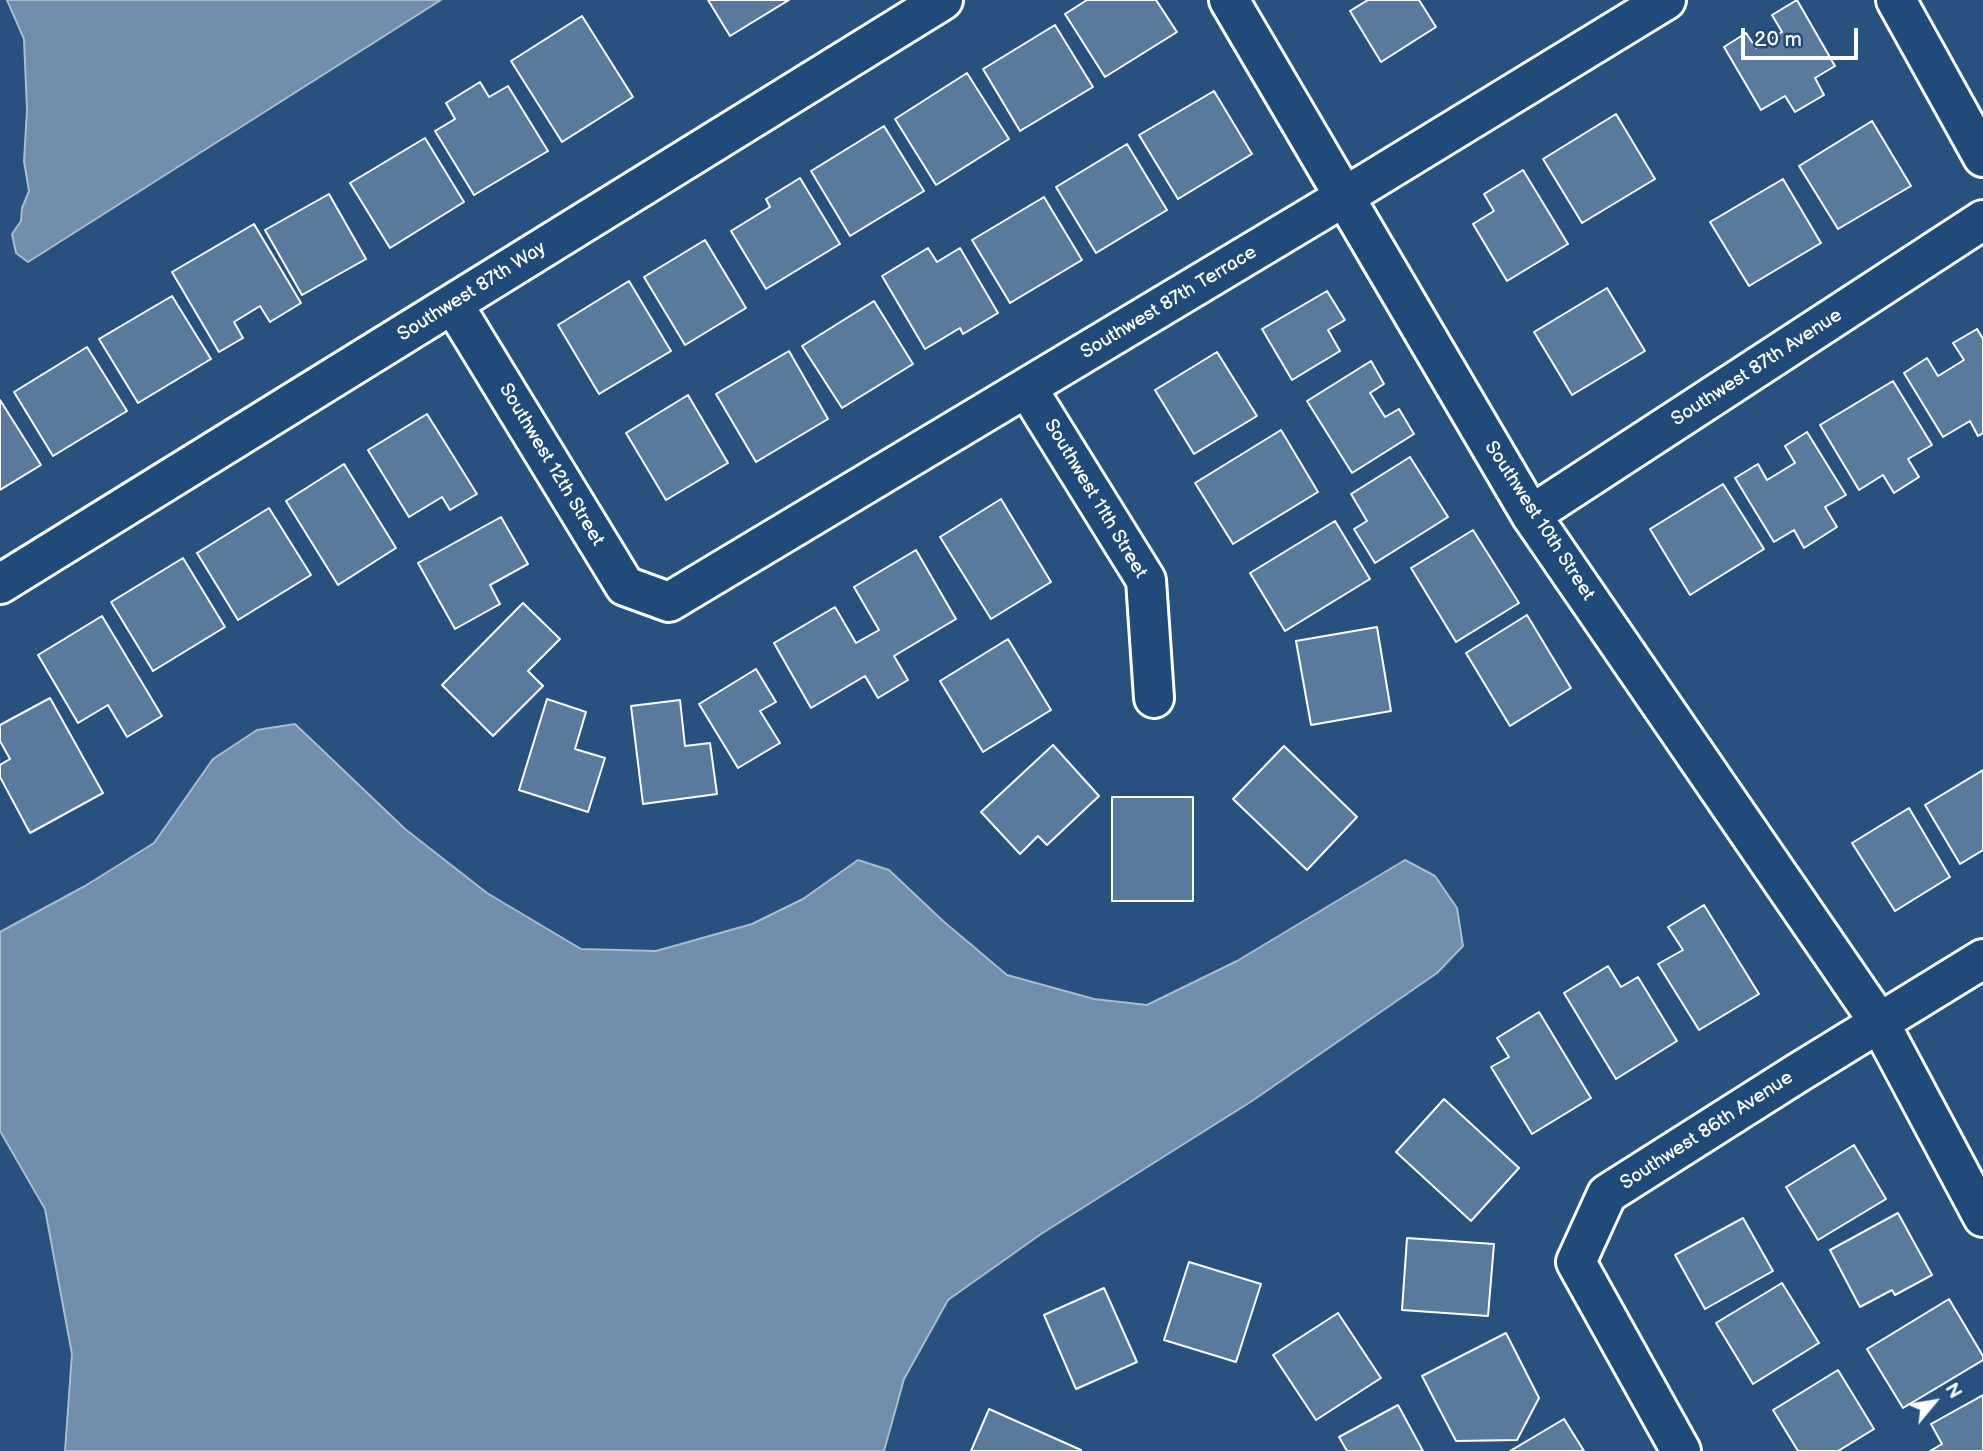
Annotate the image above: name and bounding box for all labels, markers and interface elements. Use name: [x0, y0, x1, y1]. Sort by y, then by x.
scale bar: [1745, 14, 1862, 58]
text: 20 m: [1754, 27, 1802, 52]
street label: Southwest 87th Way: [394, 237, 550, 347]
street label: Southwest 87th Terrace: [1077, 241, 1261, 365]
street label: Southwest 87th Avenue: [1667, 304, 1847, 432]
street label: Southwest 12th Street: [494, 380, 608, 550]
street label: Southwest 11th Street: [1038, 415, 1152, 583]
street label: Southwest 10th Street: [1479, 437, 1599, 605]
street label: Southwest 86th Avenue: [1616, 1067, 1798, 1195]
north arrow: [1899, 1367, 1969, 1437]
text: N: [1939, 1379, 1966, 1403]

